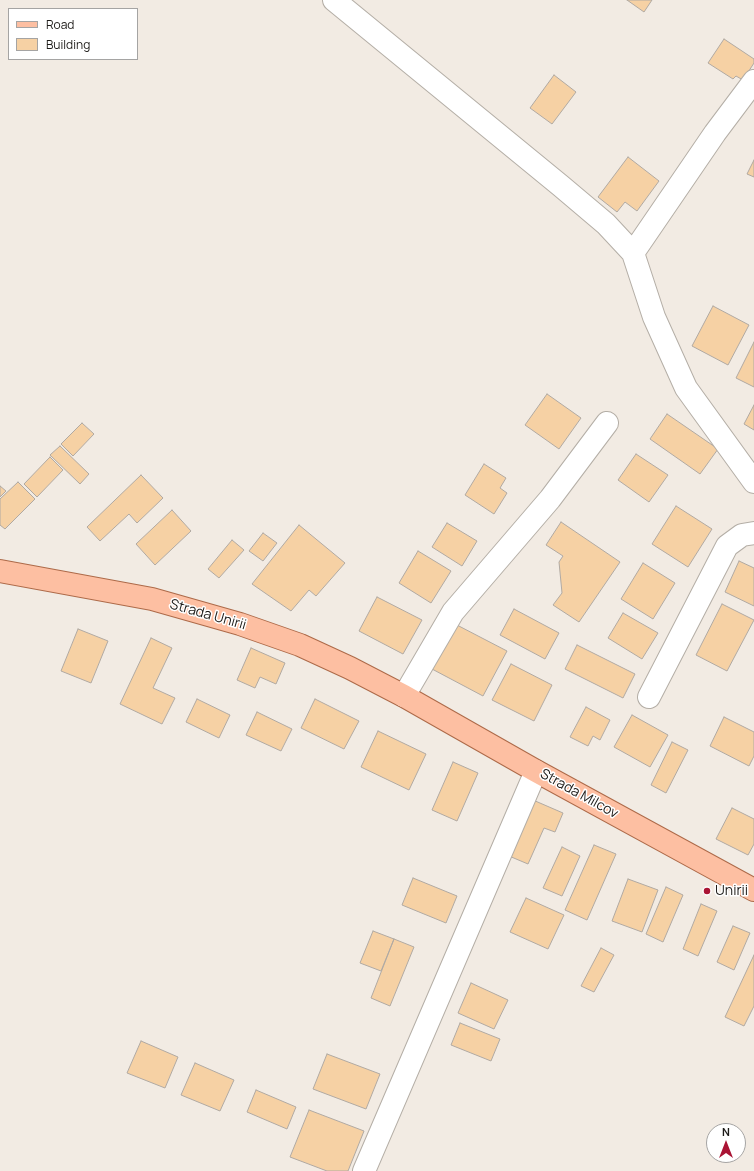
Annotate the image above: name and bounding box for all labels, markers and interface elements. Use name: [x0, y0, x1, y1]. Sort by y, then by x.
legend: [8, 8, 138, 60]
text: Road: [46, 16, 74, 33]
text: Building: [46, 36, 90, 53]
street label: Strada Unirii: [168, 596, 248, 634]
street label: Strada Milcov: [537, 766, 621, 822]
place label: Unirii: [715, 883, 748, 899]
marker: Unirii: [702, 886, 712, 896]
north arrow: [706, 1123, 746, 1163]
text: N: [722, 1124, 730, 1139]

